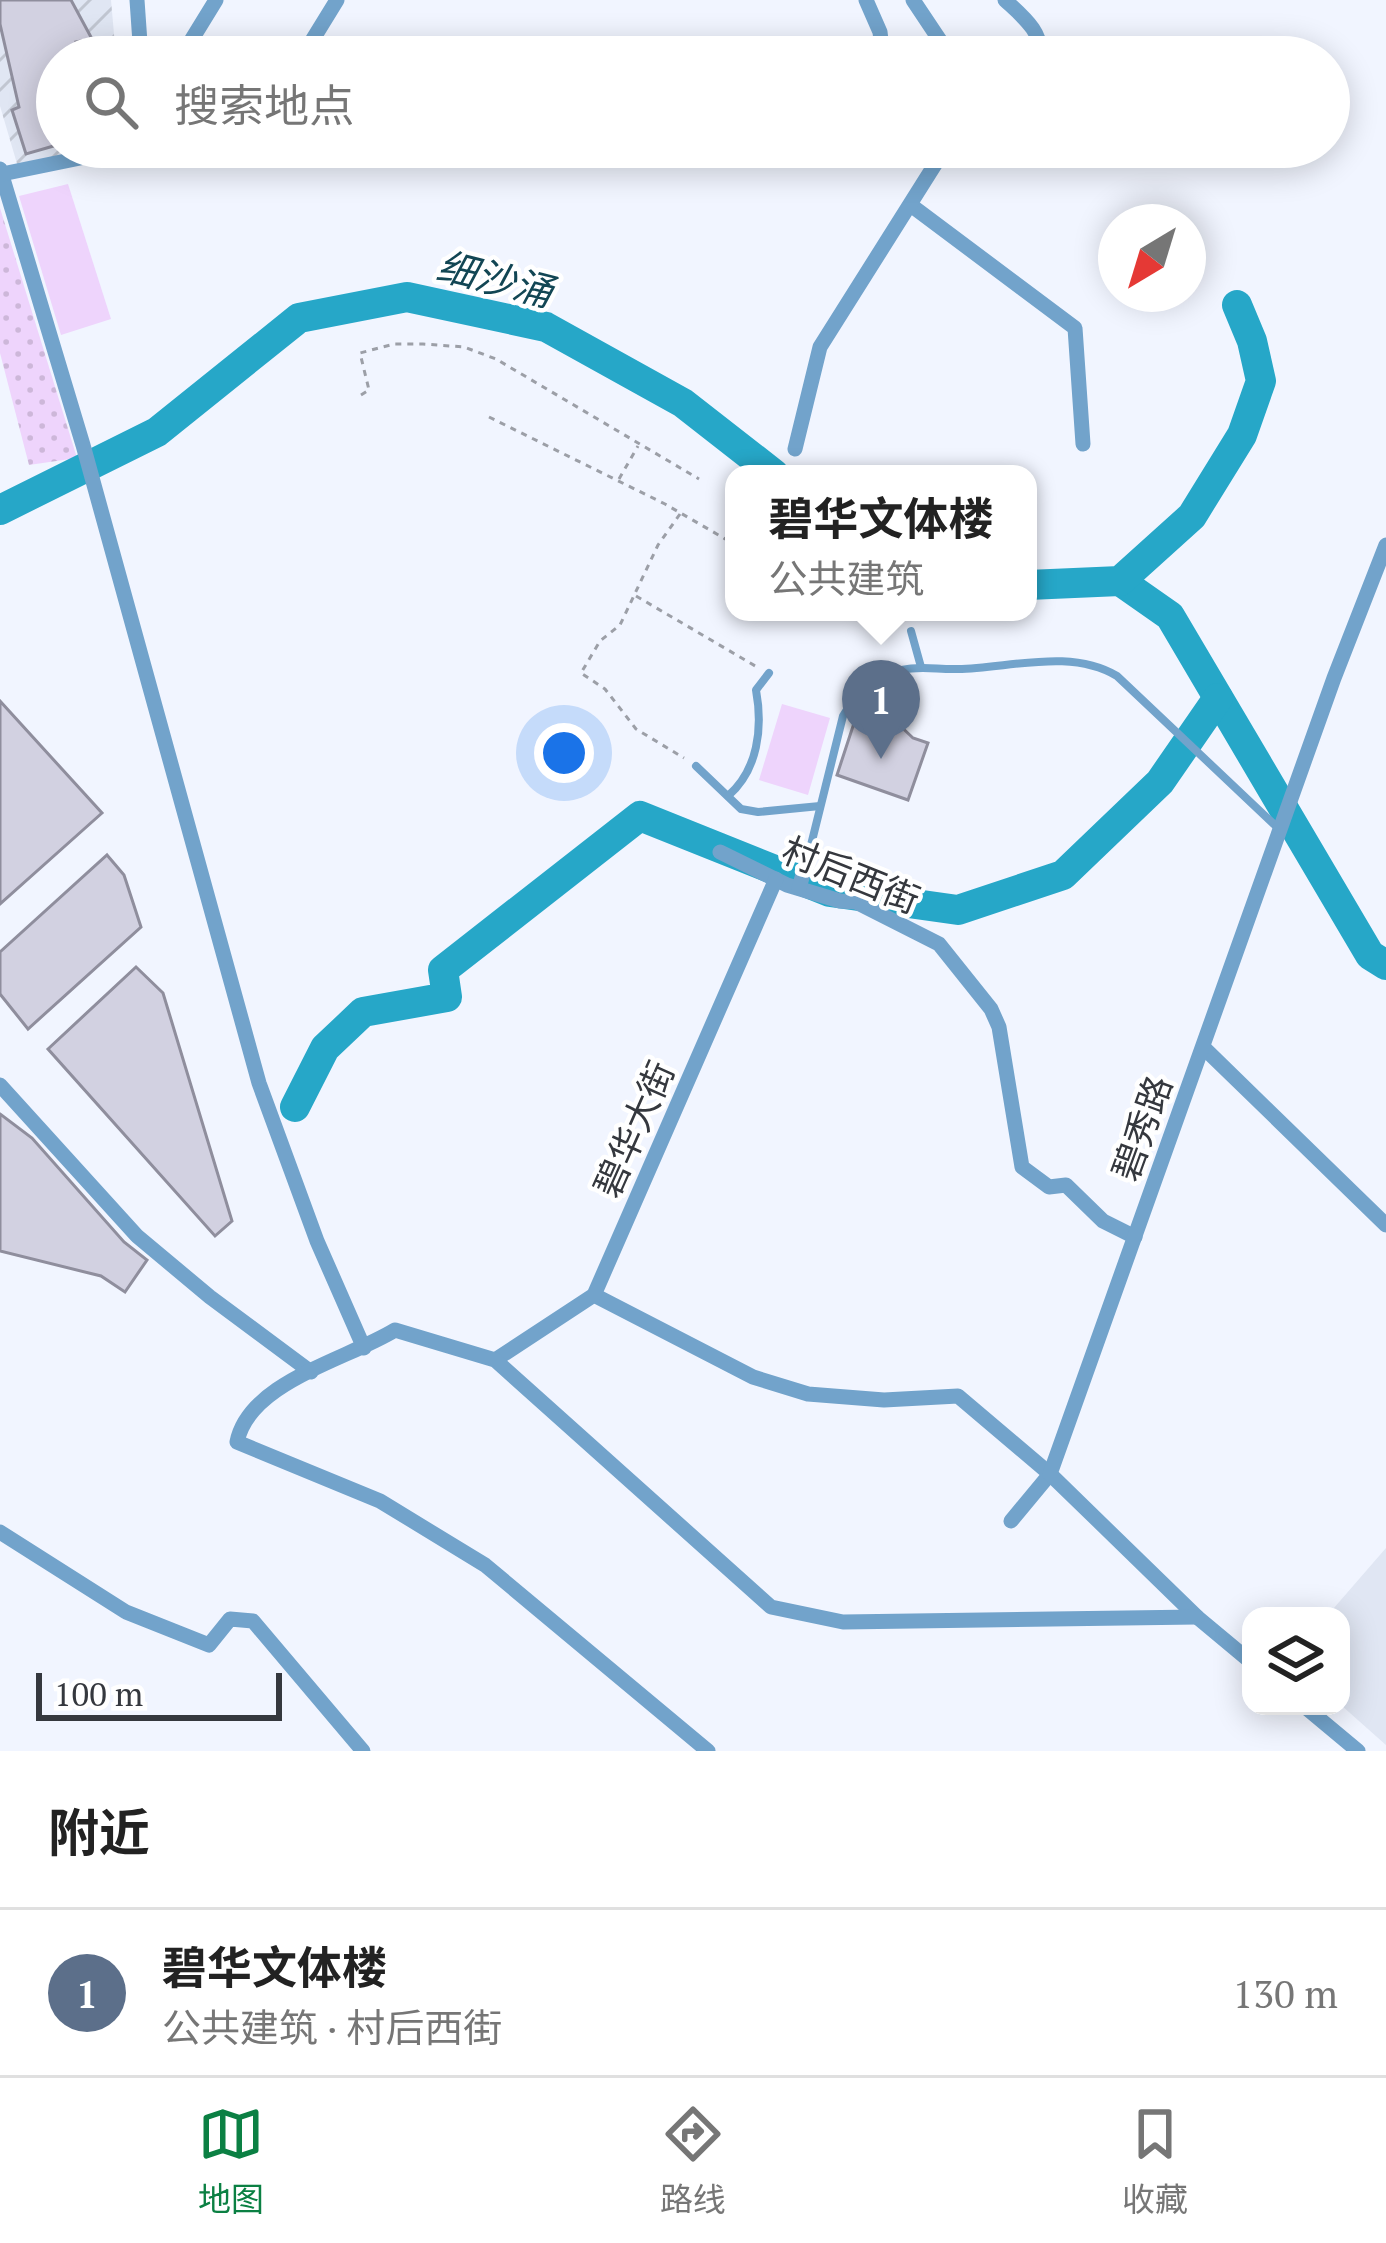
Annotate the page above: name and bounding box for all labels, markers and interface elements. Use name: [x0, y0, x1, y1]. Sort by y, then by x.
search box: [36, 36, 1350, 168]
icon: search: [78, 69, 144, 135]
text: 搜索地点: [174, 75, 354, 135]
north arrow: [1098, 204, 1206, 312]
water label: 细沙涌: [432, 239, 562, 318]
popup: [725, 465, 1037, 621]
text: 碧华文体楼: [768, 488, 994, 548]
text: 公共建筑: [768, 552, 925, 604]
pin: 1: [842, 660, 920, 759]
your location: [534, 723, 594, 783]
street label: 村后西街: [776, 826, 927, 923]
street label: 碧华大街: [583, 1053, 684, 1204]
street label: 碧秀路: [1101, 1069, 1182, 1187]
map controls: [1242, 1607, 1350, 1715]
button: layers: [1242, 1607, 1350, 1715]
scale bar: [36, 1667, 282, 1720]
text: 100 m: [54, 1672, 143, 1715]
text: 附近: [48, 1798, 150, 1866]
text: 碧华文体楼: [162, 1937, 387, 1997]
text: 1: [76, 1967, 98, 2019]
text: 130 m: [1233, 1967, 1338, 2019]
text: 公共建筑 · 村后西街: [162, 2001, 502, 2053]
tab: 地图: [198, 2101, 264, 2221]
tab: 路线: [660, 2101, 726, 2221]
tab: 收藏: [1122, 2101, 1188, 2221]

